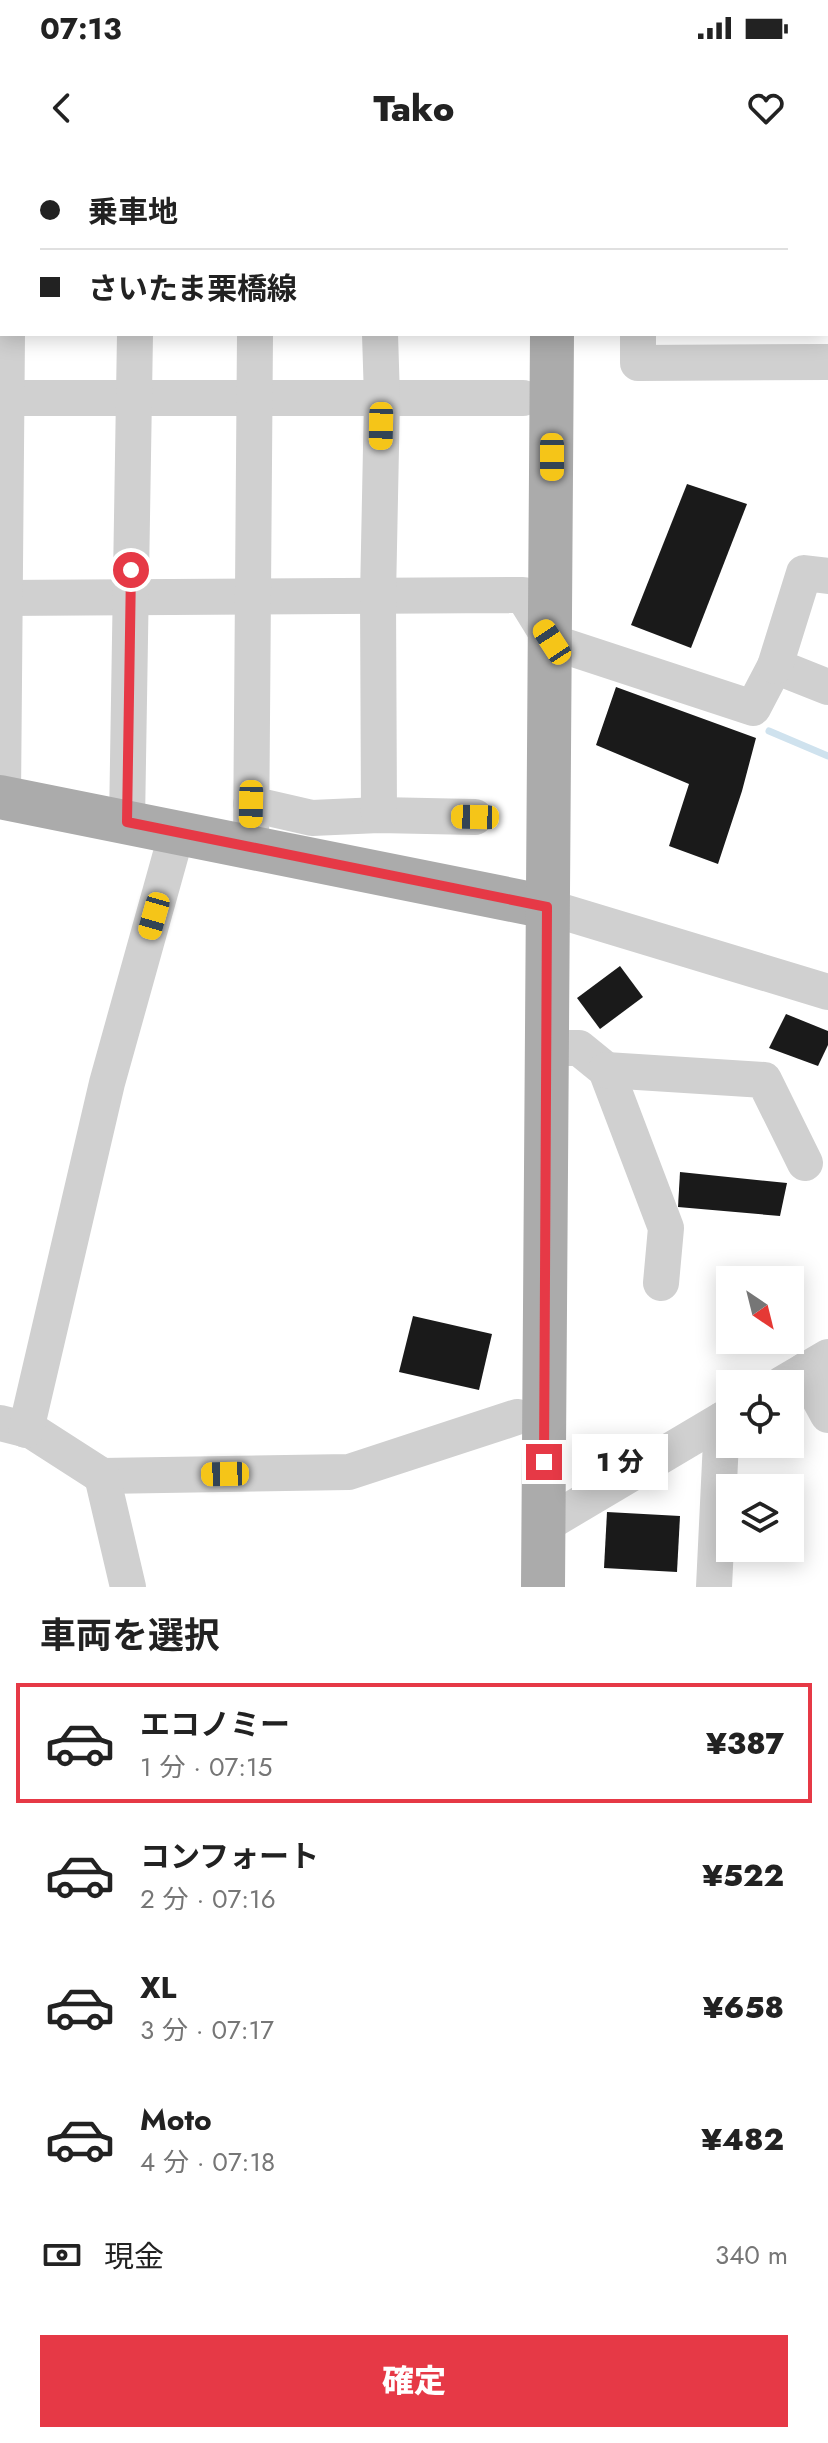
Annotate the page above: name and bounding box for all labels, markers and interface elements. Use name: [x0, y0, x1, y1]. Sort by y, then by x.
text: 07:13: [40, 7, 122, 50]
text: Tako: [373, 82, 455, 134]
icon: back: [40, 86, 84, 130]
icon: heart: [744, 86, 788, 130]
text: 乗車地: [88, 190, 178, 233]
text: さいたま栗橋線: [88, 267, 297, 310]
car: [369, 402, 393, 450]
car: [540, 433, 564, 481]
route start: [113, 552, 149, 588]
car: [529, 615, 575, 669]
car: [239, 780, 263, 828]
car: [451, 805, 499, 829]
car: [136, 890, 172, 942]
north arrow: [716, 1266, 804, 1354]
map controls: [716, 1266, 804, 1562]
button: locate: [716, 1370, 804, 1458]
callout: 1 分: [572, 1434, 668, 1490]
text: 1 分: [596, 1443, 644, 1481]
route end: [526, 1444, 562, 1480]
car: [201, 1462, 249, 1486]
button: layers: [716, 1474, 804, 1562]
text: 車両を選択: [40, 1609, 220, 1661]
text: エコノミー: [140, 1703, 290, 1746]
icon: car: [44, 1707, 116, 1779]
text: ¥387: [706, 1722, 784, 1765]
text: 1 分 · 07:15: [140, 1748, 272, 1786]
text: コンフォート: [140, 1835, 319, 1878]
icon: car: [44, 1839, 116, 1911]
text: ¥522: [702, 1854, 784, 1897]
text: 2 分 · 07:16: [140, 1880, 276, 1918]
text: XL: [140, 1966, 176, 2009]
icon: car: [44, 1971, 116, 2043]
text: ¥658: [703, 1986, 784, 2029]
text: 3 分 · 07:17: [140, 2011, 274, 2049]
text: Moto: [140, 2098, 212, 2141]
icon: car: [44, 2103, 116, 2175]
text: ¥482: [701, 2118, 784, 2161]
text: 4 分 · 07:18: [140, 2143, 275, 2181]
icon: cash: [40, 2233, 84, 2277]
text: 現金: [104, 2235, 164, 2278]
text: 340 m: [715, 2236, 788, 2274]
button: 確定: [40, 2335, 788, 2427]

